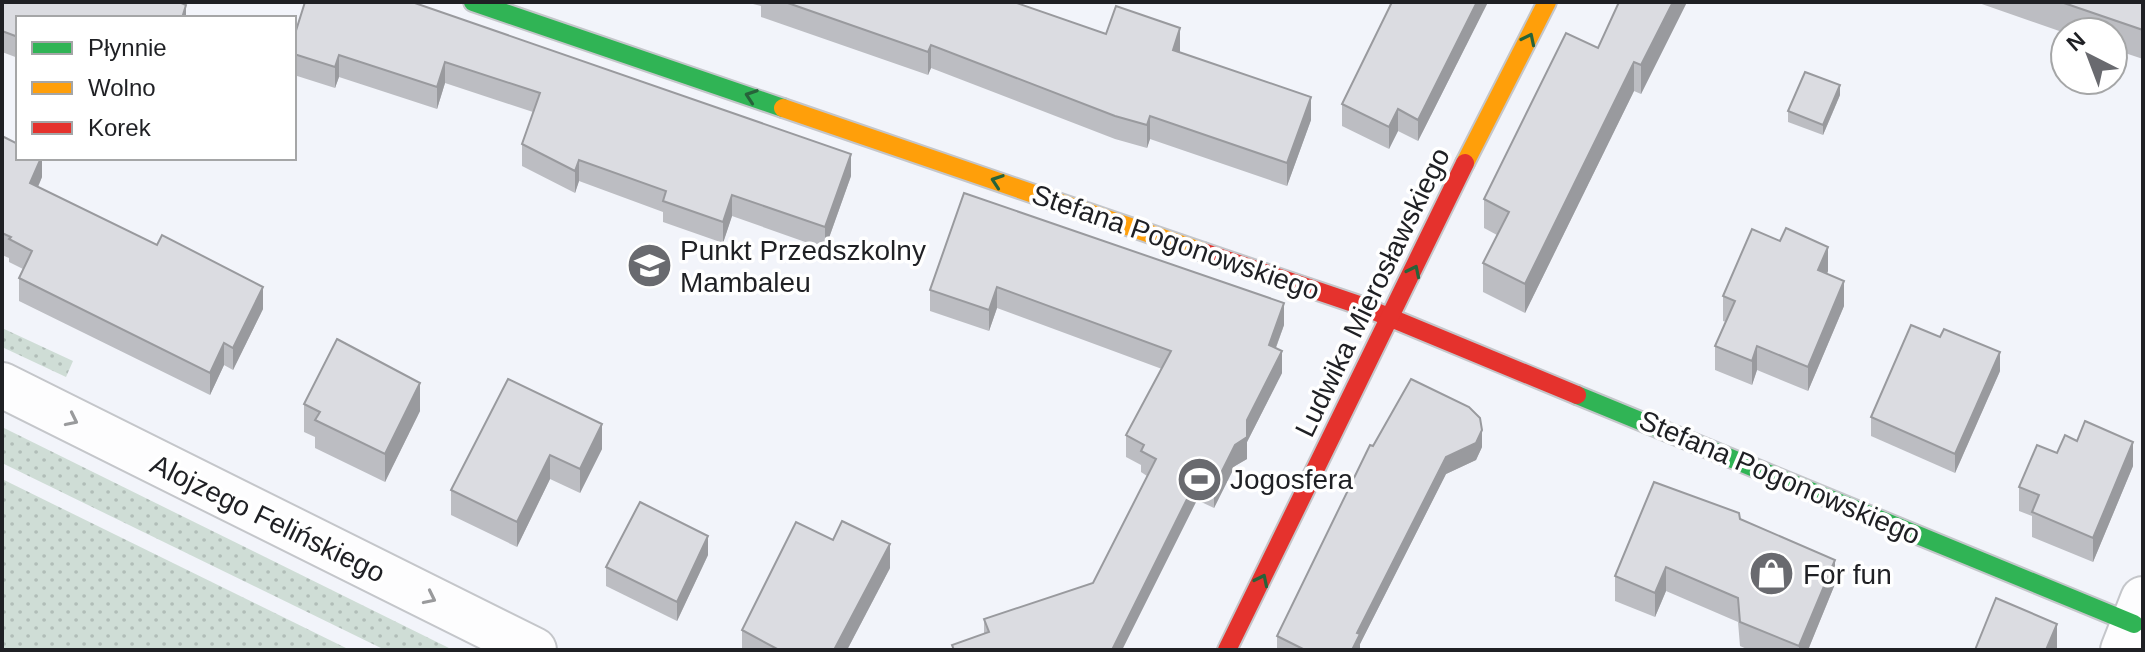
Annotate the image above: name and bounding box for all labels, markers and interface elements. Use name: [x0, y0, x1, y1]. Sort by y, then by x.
legend: [16, 16, 296, 160]
north arrow: [2049, 16, 2129, 96]
text: N: [2062, 27, 2090, 56]
one-way arrow: [1519, 32, 1535, 47]
text: Płynnie: [88, 34, 167, 61]
text: Wolno: [88, 74, 156, 101]
one-way arrow: [745, 90, 759, 106]
text: Korek: [88, 114, 152, 141]
street label: Ludwika Mierosławskiego: [1289, 143, 1456, 442]
one-way arrow: [991, 174, 1005, 190]
street label: Stefana Pogonowskiego: [1028, 179, 1324, 306]
place label: Punkt Przedszkolny Mambaleu: [680, 235, 926, 298]
school or university icon: Punkt Przedszkolny Mambaleu: [625, 242, 673, 290]
one-way arrow: [1404, 265, 1419, 280]
street label: Stefana Pogonowskiego: [1635, 404, 1925, 551]
one-way arrow: [63, 410, 78, 426]
street label: Alojzego Felińskiego: [146, 448, 390, 589]
sports icon: Jogosfera: [1175, 455, 1223, 503]
place label: Jogosfera: [1230, 464, 1353, 495]
shop icon: For fun: [1748, 550, 1796, 598]
place label: For fun: [1803, 559, 1892, 590]
one-way arrow: [1252, 574, 1268, 589]
one-way arrow: [422, 588, 436, 604]

